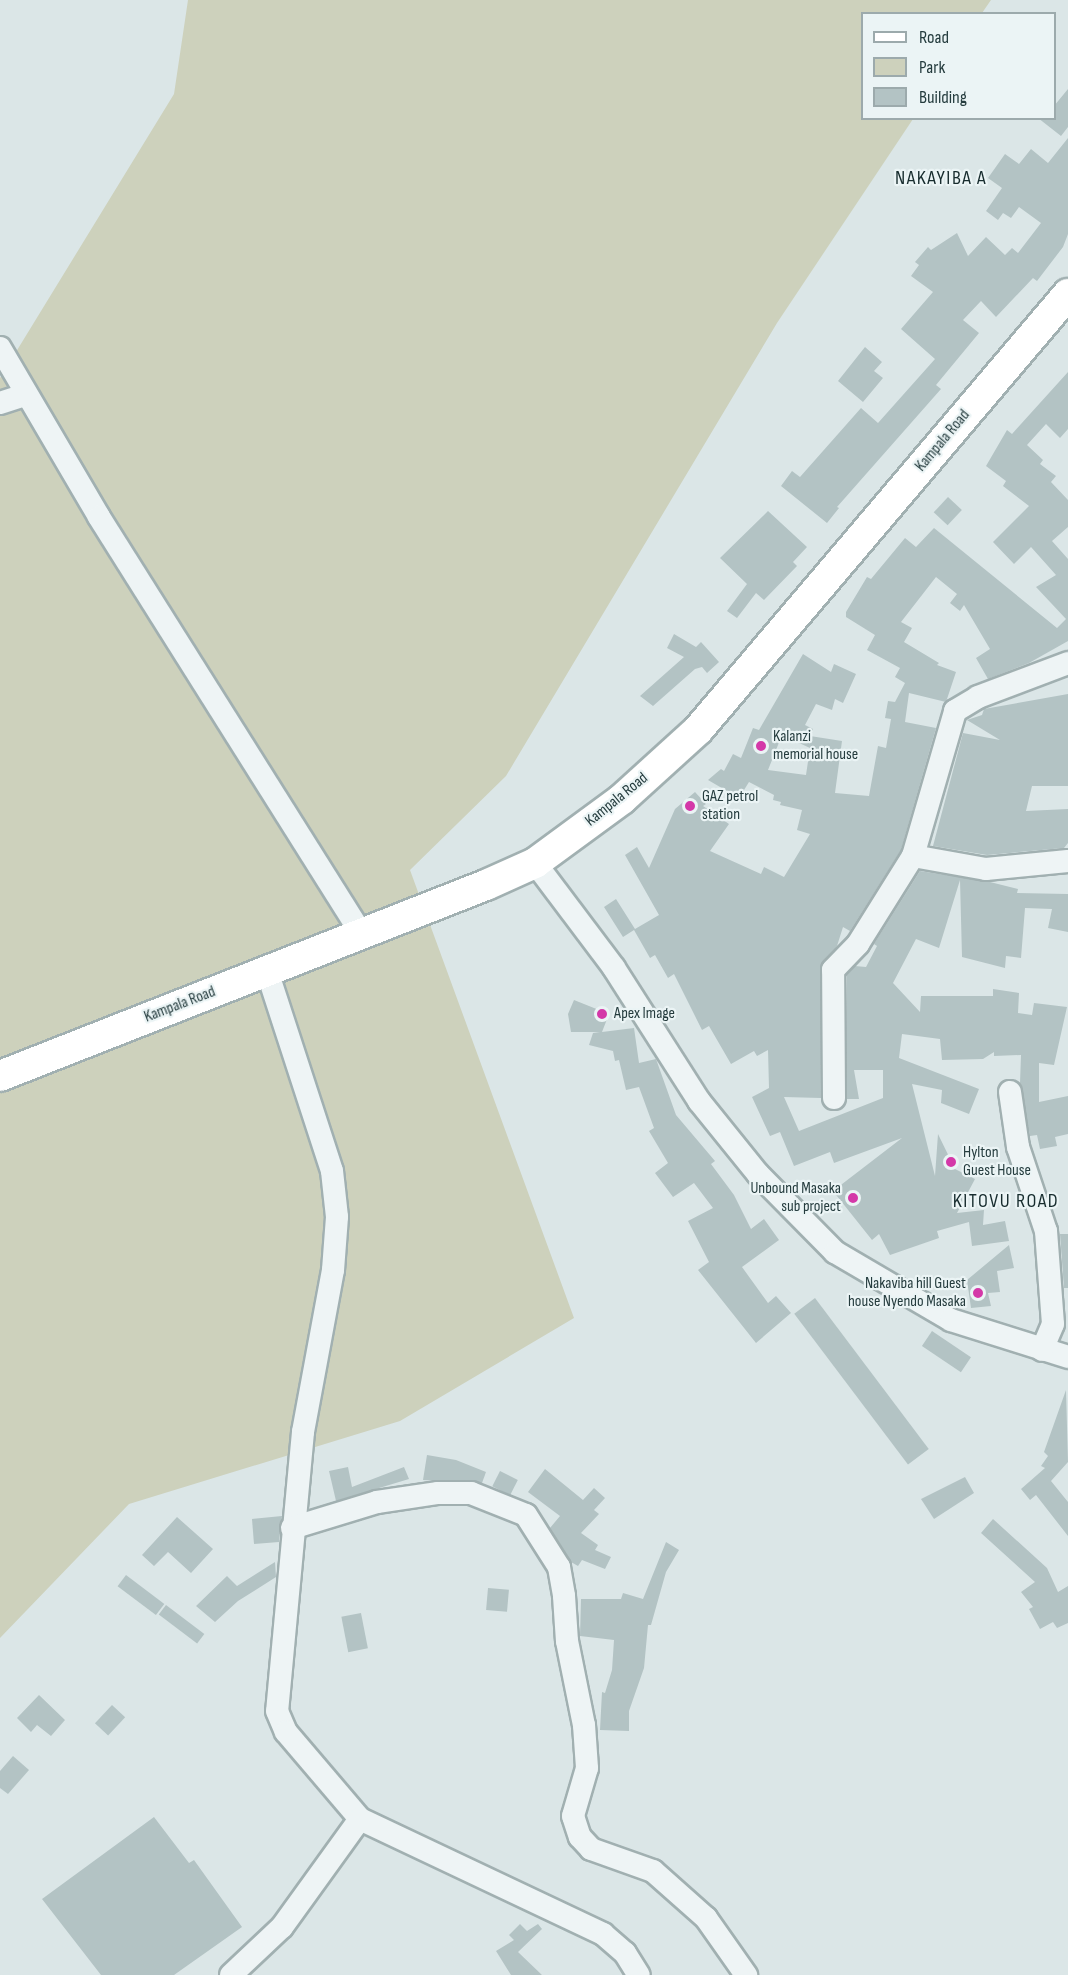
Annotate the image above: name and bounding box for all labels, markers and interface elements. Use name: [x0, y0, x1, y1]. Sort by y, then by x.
legend: [861, 12, 1056, 120]
text: Road: [919, 27, 949, 48]
text: Park: [919, 57, 945, 78]
text: Building: [919, 87, 967, 108]
district label: NAKAYIBA A: [895, 166, 987, 190]
street label: Kampala Road: [912, 406, 974, 476]
place label: Kalanzi memorial house: [773, 727, 858, 765]
marker: Kalanzi memorial house: [754, 739, 768, 753]
street label: Kampala Road: [582, 769, 652, 831]
place label: GAZ petrol station: [702, 787, 758, 825]
marker: GAZ petrol station: [683, 799, 697, 813]
street label: Kampala Road: [142, 983, 218, 1027]
place label: Apex Image: [614, 1004, 675, 1024]
marker: Apex Image: [595, 1007, 609, 1021]
place label: Hylton Guest House: [963, 1143, 1031, 1181]
marker: Hylton Guest House: [944, 1155, 958, 1169]
place label: Unbound Masaka sub project: [750, 1179, 841, 1217]
district label: KITOVU ROAD: [953, 1189, 1059, 1213]
marker: Unbound Masaka sub project: [846, 1191, 860, 1205]
place label: Nakaviba hill Guest house Nyendo Masaka: [848, 1274, 966, 1312]
marker: Nakaviba hill Guest house Nyendo Masaka: [971, 1286, 985, 1300]

